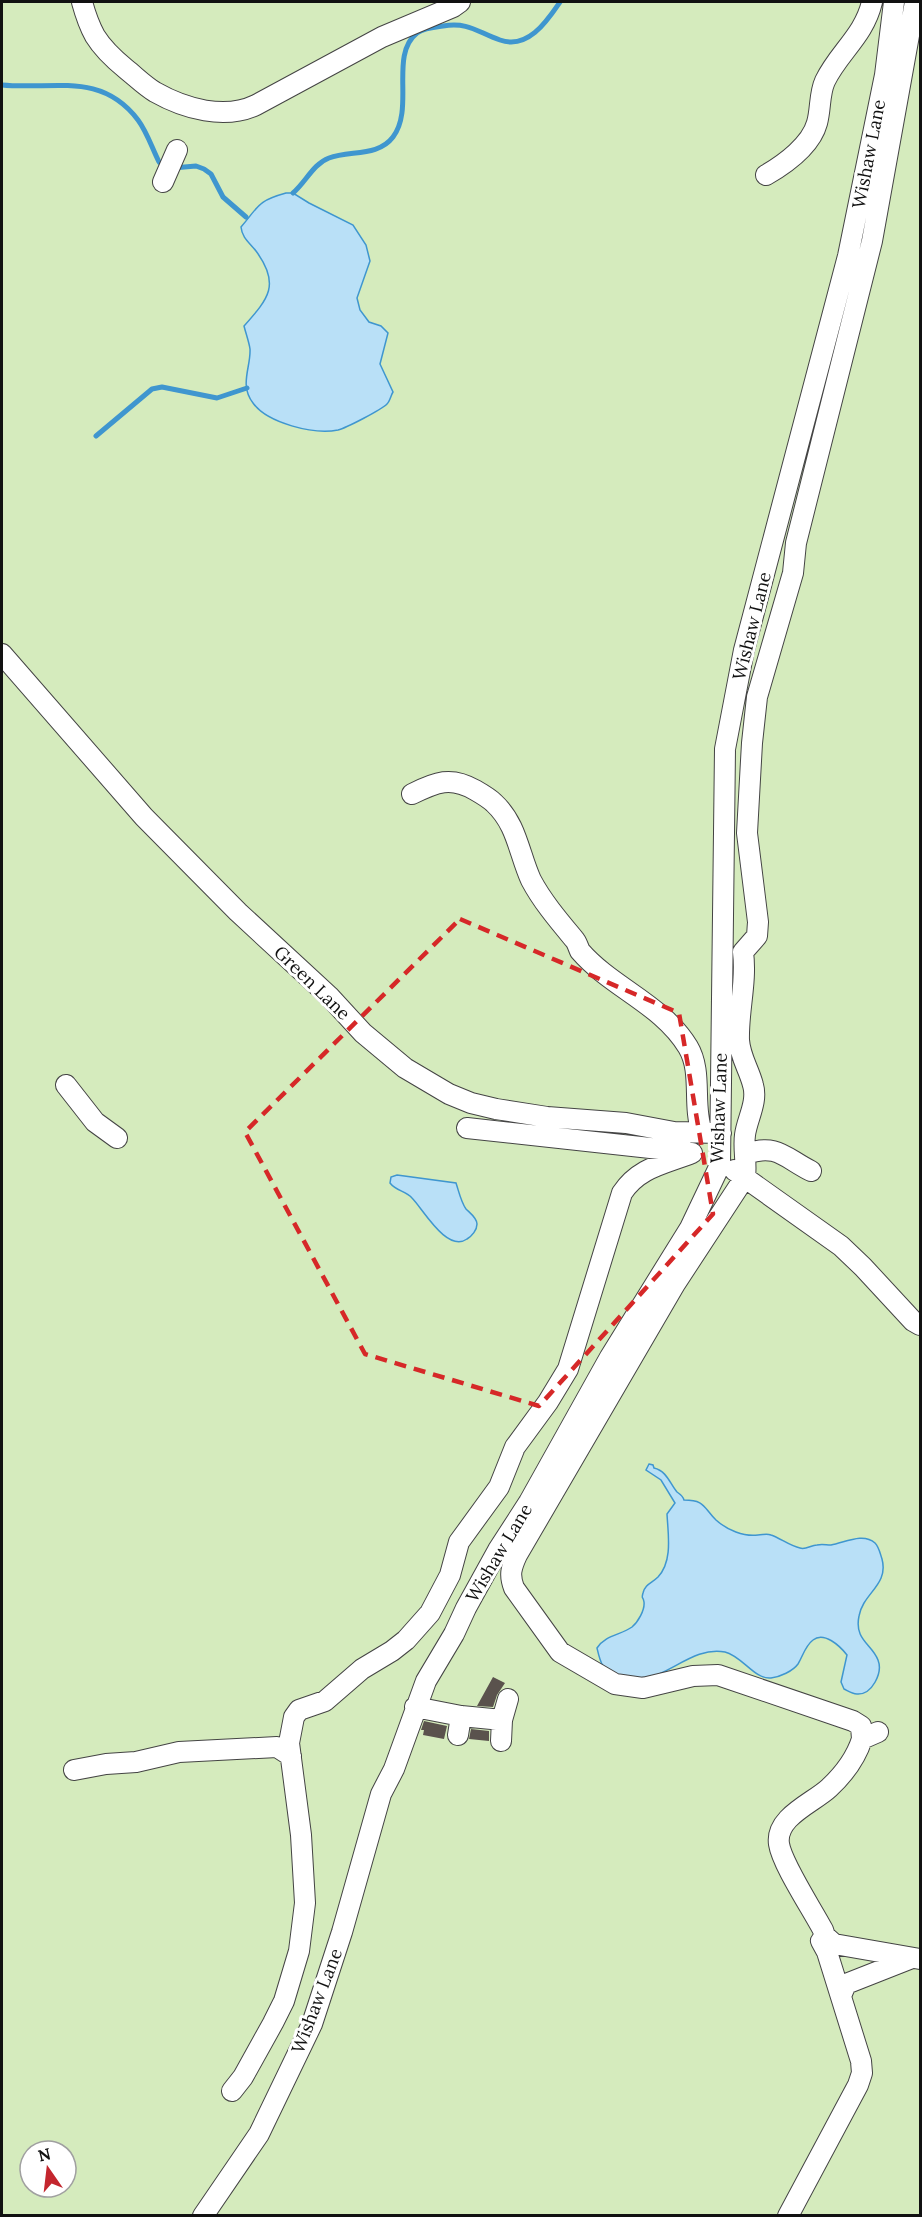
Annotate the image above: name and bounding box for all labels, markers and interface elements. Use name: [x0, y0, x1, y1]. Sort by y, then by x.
street label: Wishaw Lane: [847, 97, 890, 210]
street label: Wishaw Lane: [727, 569, 776, 682]
street label: Green Lane: [269, 941, 355, 1025]
street label: Wishaw Lane: [705, 1052, 732, 1164]
street label: Wishaw Lane: [460, 1499, 537, 1606]
street label: Wishaw Lane: [286, 1945, 347, 2057]
north arrow: [18, 2139, 78, 2199]
text: N: [36, 2143, 53, 2166]

